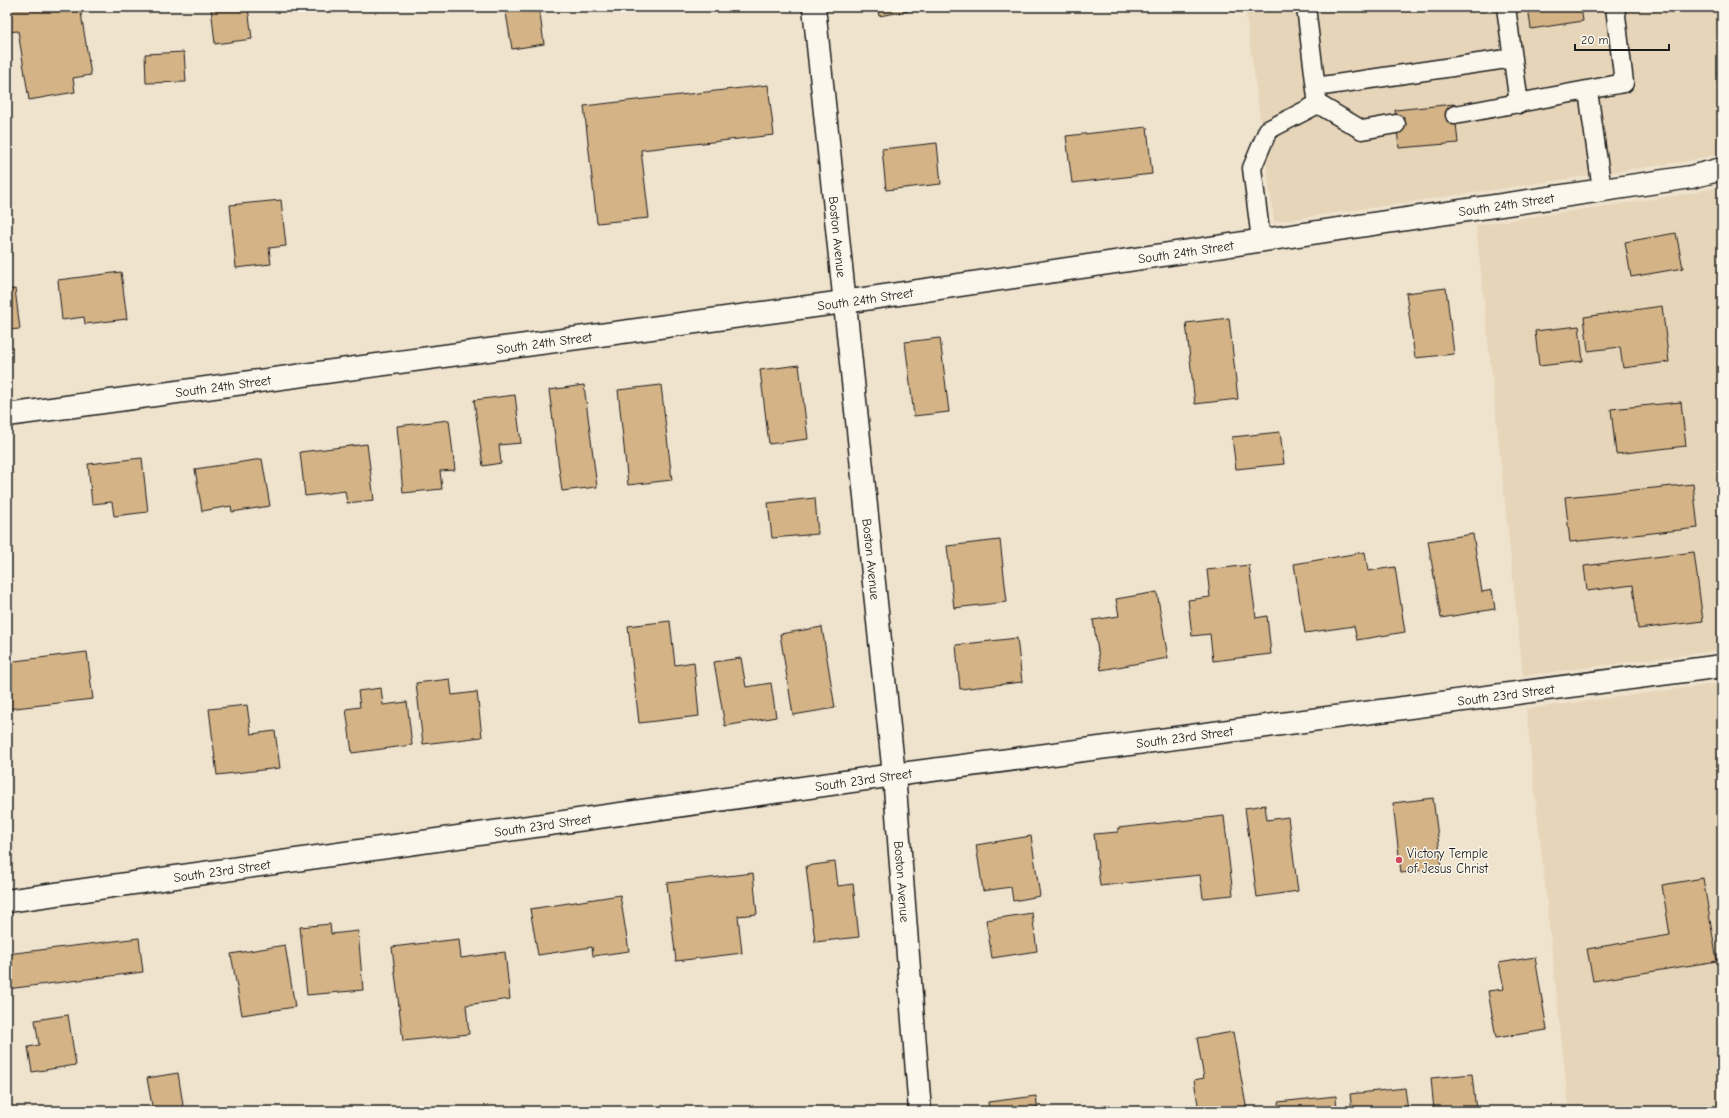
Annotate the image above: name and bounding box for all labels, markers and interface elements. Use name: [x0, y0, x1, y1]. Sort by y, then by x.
scale bar: [1575, 26, 1669, 52]
text: 20 m: [1581, 33, 1609, 47]
street label: South 24th Street: [1457, 190, 1556, 219]
street label: Boston Avenue: [826, 195, 850, 279]
street label: South 24th Street: [1137, 237, 1236, 266]
street label: South 24th Street: [816, 284, 915, 313]
street label: South 24th Street: [495, 328, 594, 356]
street label: South 24th Street: [174, 372, 273, 400]
street label: Boston Avenue: [860, 518, 883, 601]
street label: South 23rd Street: [1456, 680, 1557, 708]
street label: South 23rd Street: [1135, 723, 1235, 751]
street label: South 23rd Street: [814, 765, 914, 794]
street label: South 23rd Street: [493, 810, 593, 839]
street label: Boston Avenue: [892, 840, 913, 923]
place label: Victory Temple of Jesus Christ: [1407, 846, 1490, 876]
marker: Victory Temple of Jesus Christ: [1394, 855, 1404, 865]
street label: South 23rd Street: [172, 856, 273, 885]

